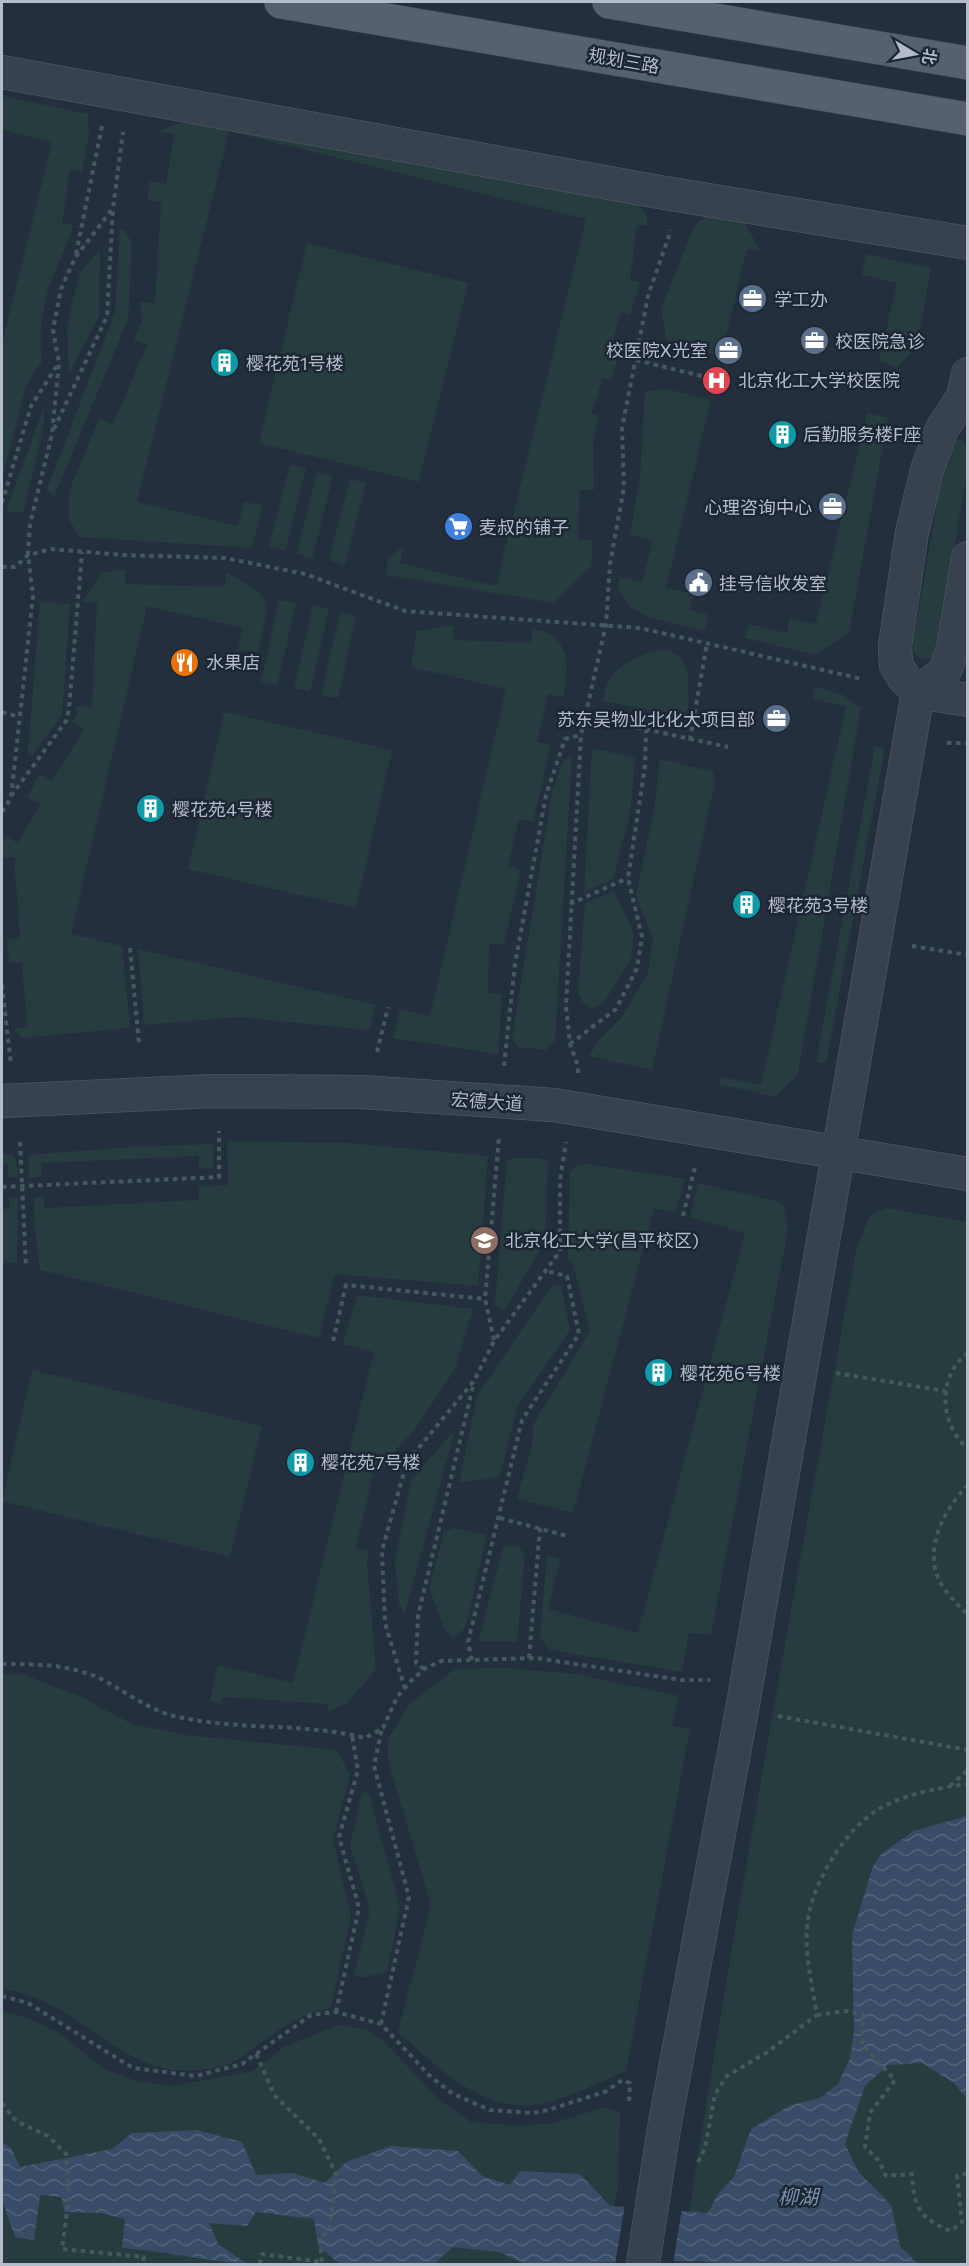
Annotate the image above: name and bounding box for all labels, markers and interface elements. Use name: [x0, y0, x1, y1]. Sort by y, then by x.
north arrow: [885, 24, 945, 84]
street label: 规划三路: [587, 43, 661, 77]
text: 北: [920, 47, 941, 66]
office icon: 学工办: [737, 283, 769, 315]
place label: 学工办: [774, 288, 828, 310]
office icon: 校医院急诊: [798, 325, 830, 357]
place label: 校医院急诊: [835, 330, 925, 352]
office icon: 校医院X光室: [713, 334, 745, 366]
place label: 校医院X光室: [606, 339, 708, 361]
building icon: 樱花苑1号楼: [209, 347, 241, 379]
place label: 樱花苑1号楼: [246, 352, 344, 374]
hospital icon: 北京化工大学校医院: [701, 364, 733, 396]
place label: 北京化工大学校医院: [738, 369, 900, 391]
building icon: 后勤服务楼F座: [766, 418, 798, 450]
place label: 后勤服务楼F座: [803, 423, 921, 445]
office icon: 心理咨询中心: [817, 491, 849, 523]
place label: 心理咨询中心: [704, 496, 812, 518]
supermarket icon: 麦叔的铺子: [442, 511, 474, 543]
place label: 麦叔的铺子: [479, 516, 569, 538]
public building icon: 挂号信收发室: [682, 567, 714, 599]
place label: 挂号信收发室: [719, 572, 827, 594]
restaurant icon: 水果店: [169, 646, 201, 678]
place label: 水果店: [206, 651, 260, 673]
office icon: 苏东吴物业北化大项目部: [760, 703, 792, 735]
place label: 苏东吴物业北化大项目部: [557, 708, 755, 730]
building icon: 樱花苑4号楼: [135, 793, 167, 825]
place label: 樱花苑4号楼: [172, 798, 273, 820]
building icon: 樱花苑3号楼: [731, 889, 763, 921]
place label: 樱花苑3号楼: [768, 894, 868, 916]
street label: 宏德大道: [450, 1088, 524, 1114]
school or university icon: 北京化工大学(昌平校区): [468, 1224, 500, 1256]
place label: 北京化工大学(昌平校区): [505, 1229, 699, 1251]
building icon: 樱花苑6号楼: [643, 1357, 675, 1389]
place label: 樱花苑6号楼: [680, 1362, 781, 1384]
building icon: 樱花苑7号楼: [284, 1446, 316, 1478]
place label: 樱花苑7号楼: [321, 1451, 421, 1473]
water label: 柳湖: [778, 2184, 821, 2208]

